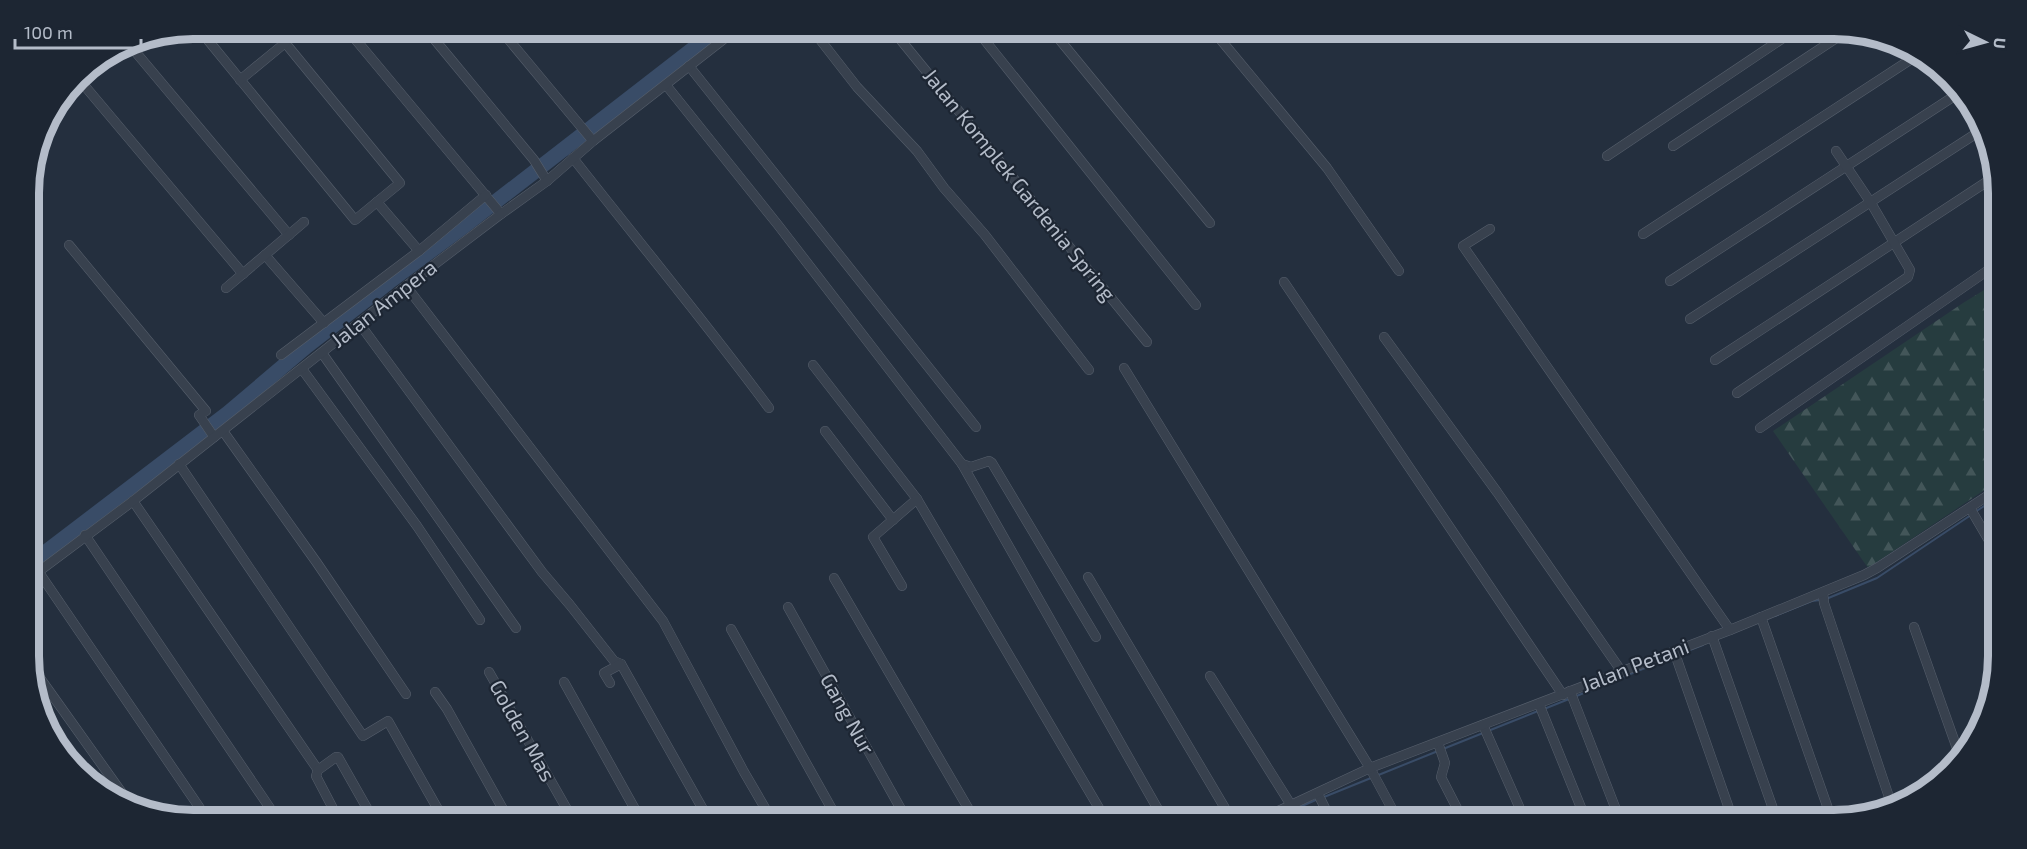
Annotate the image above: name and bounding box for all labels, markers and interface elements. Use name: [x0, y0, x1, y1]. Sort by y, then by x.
scale bar: [15, 12, 141, 50]
north arrow: [1955, 12, 2015, 72]
text: 100 m: [24, 21, 73, 43]
text: U: [1990, 37, 2010, 50]
street label: Jalan Komplek Gardenia Spring: [919, 63, 1122, 306]
street label: Jalan Ampera: [325, 254, 441, 352]
street label: Jalan Petani: [1577, 633, 1692, 697]
street label: Gang Nur: [816, 669, 881, 759]
street label: Golden Mas: [485, 675, 561, 785]

